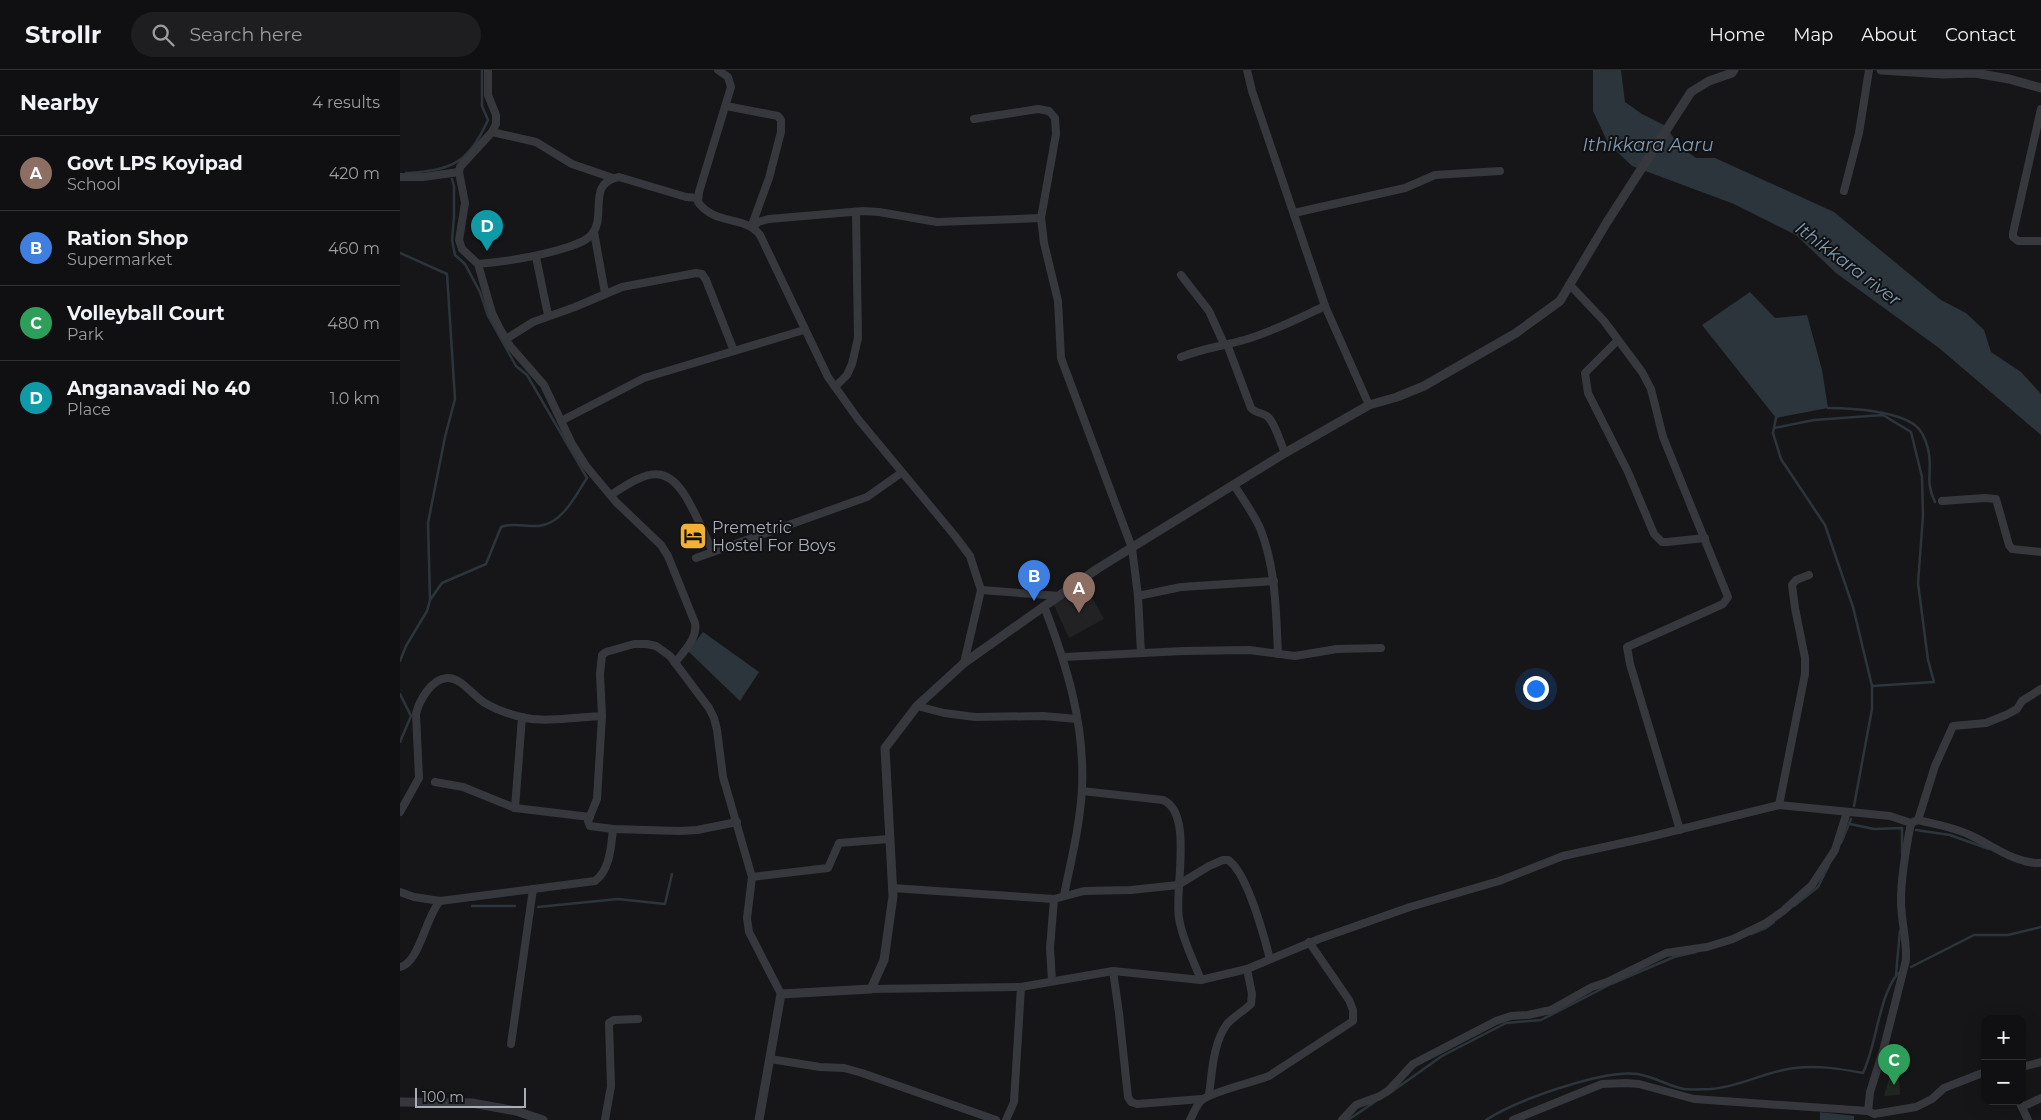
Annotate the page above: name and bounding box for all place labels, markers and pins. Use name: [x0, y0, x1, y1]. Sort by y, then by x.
pin: D: [471, 210, 503, 251]
place label: Premetric Hostel For Boys: [712, 518, 836, 555]
hotel icon: Premetric Hostel For Boys: [678, 521, 708, 551]
pin: B: [1018, 560, 1050, 601]
pin: A: [1063, 572, 1095, 613]
pin: C: [1878, 1044, 1910, 1085]

